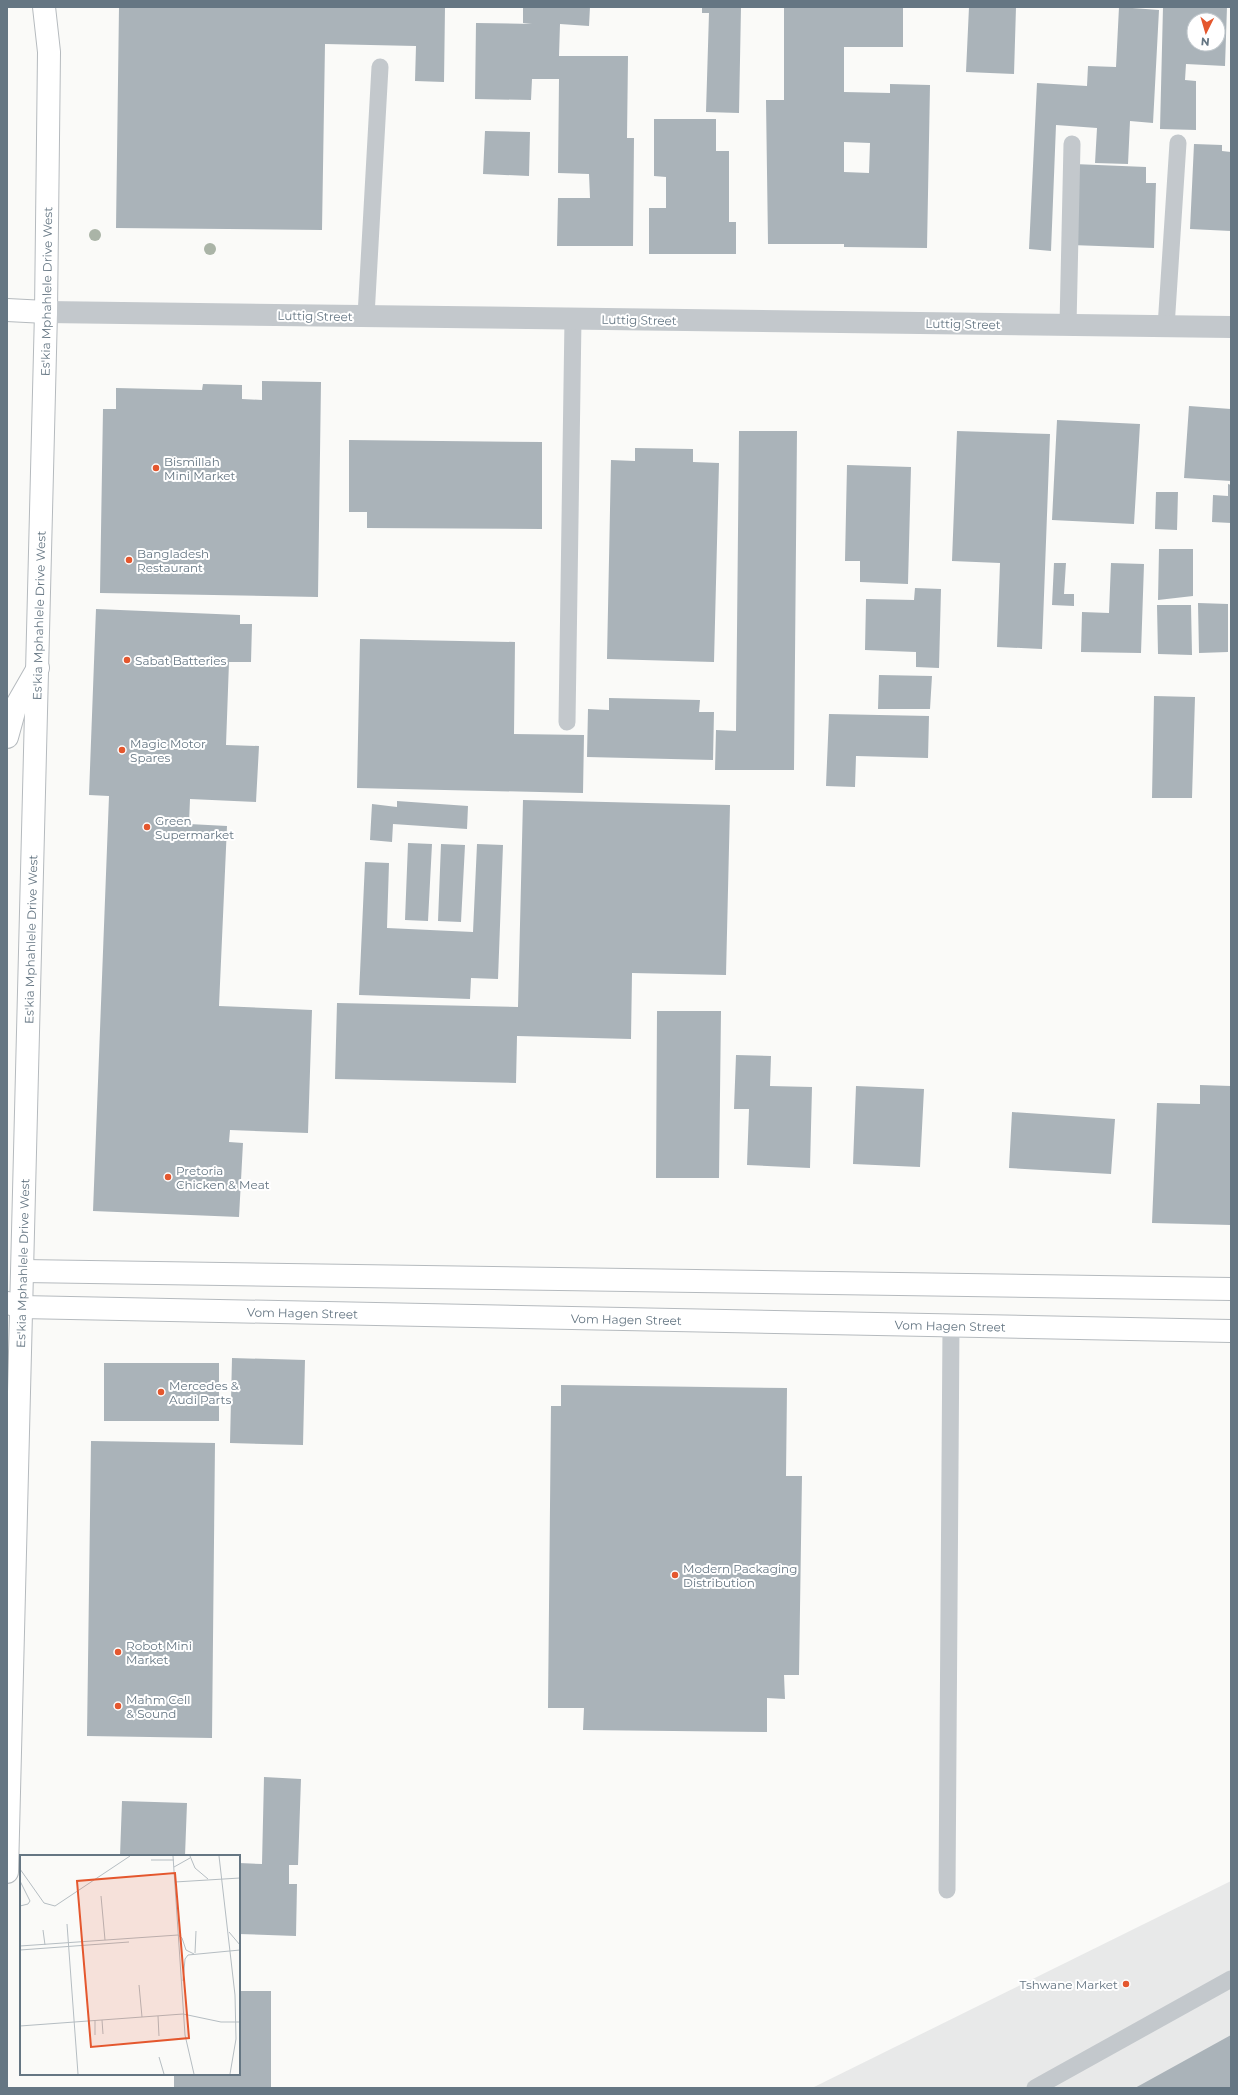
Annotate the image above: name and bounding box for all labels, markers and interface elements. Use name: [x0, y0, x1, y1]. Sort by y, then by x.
north arrow: [1186, 12, 1226, 52]
text: N: [1200, 35, 1210, 49]
street label: Es'kia Mphahlele Drive West: [37, 207, 55, 376]
street label: Luttig Street: [277, 308, 353, 324]
street label: Luttig Street: [601, 312, 677, 328]
street label: Luttig Street: [925, 316, 1001, 332]
place label: Bismillah Mini Market: [164, 454, 236, 483]
marker: Bismillah Mini Market: [151, 463, 161, 473]
street label: Es'kia Mphahlele Drive West: [29, 530, 48, 700]
place label: Bangladesh Restaurant: [137, 546, 209, 575]
marker: Bangladesh Restaurant: [124, 555, 134, 565]
place label: Sabat Batteries: [135, 653, 227, 668]
marker: Sabat Batteries: [122, 655, 132, 665]
place label: Magic Motor Spares: [130, 736, 206, 765]
marker: Magic Motor Spares: [117, 745, 127, 755]
place label: Green Supermarket: [155, 813, 234, 842]
marker: Green Supermarket: [142, 822, 152, 832]
street label: Es'kia Mphahlele Drive West: [21, 854, 40, 1024]
place label: Pretoria Chicken & Meat: [176, 1163, 270, 1192]
marker: Pretoria Chicken & Meat: [163, 1172, 173, 1182]
street label: Es'kia Mphahlele Drive West: [13, 1178, 32, 1348]
street label: Vom Hagen Street: [247, 1304, 358, 1321]
street label: Vom Hagen Street: [571, 1310, 682, 1328]
street label: Vom Hagen Street: [895, 1317, 1006, 1334]
place label: Mercedes & Audi Parts: [169, 1378, 239, 1407]
marker: Mercedes & Audi Parts: [156, 1387, 166, 1397]
place label: Modern Packaging Distribution: [683, 1561, 797, 1590]
marker: Modern Packaging Distribution: [670, 1570, 680, 1580]
place label: Robot Mini Market: [126, 1638, 192, 1667]
marker: Robot Mini Market: [113, 1647, 123, 1657]
place label: Mahm Cell & Sound: [126, 1692, 190, 1721]
marker: Mahm Cell & Sound: [113, 1701, 123, 1711]
inset map: [20, 1855, 240, 2075]
place label: Tshwane Market: [1020, 1977, 1118, 1992]
marker: Tshwane Market: [1121, 1979, 1131, 1989]

